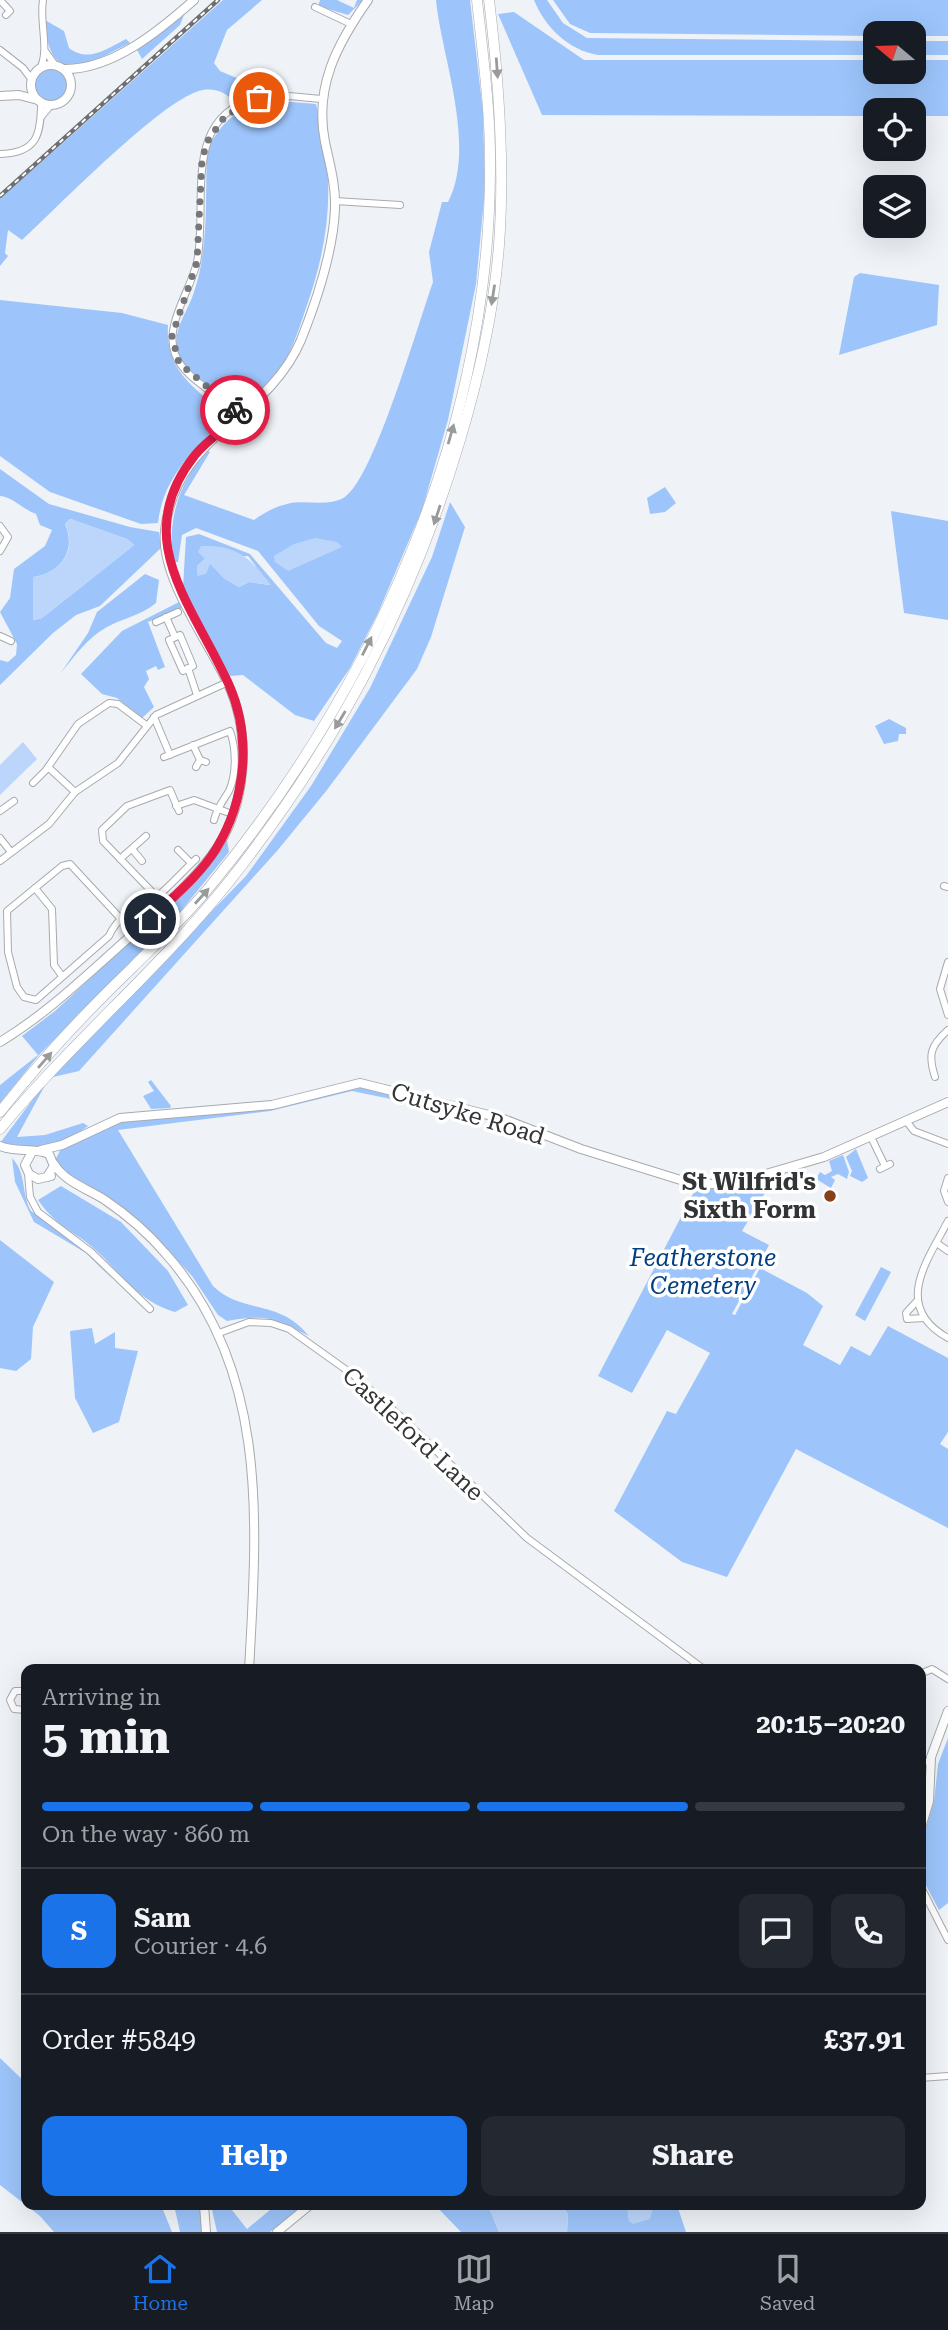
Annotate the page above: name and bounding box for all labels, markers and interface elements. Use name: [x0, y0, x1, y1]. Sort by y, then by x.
north arrow: [863, 21, 926, 84]
map controls: [863, 21, 926, 238]
one-way arrow: [492, 57, 503, 79]
pin: [229, 68, 289, 128]
icon: bag: [240, 79, 278, 117]
button: locate: [863, 98, 926, 161]
button: layers: [863, 175, 926, 238]
one-way arrow: [487, 284, 498, 306]
courier: [200, 375, 270, 445]
icon: bike: [216, 391, 254, 429]
one-way arrow: [446, 424, 456, 445]
one-way arrow: [432, 505, 442, 526]
one-way arrow: [361, 635, 373, 655]
one-way arrow: [334, 711, 347, 730]
one-way arrow: [193, 888, 209, 905]
pin: [120, 889, 180, 949]
icon: home: [131, 900, 169, 938]
one-way arrow: [37, 1052, 52, 1069]
street label: Cutsyke Road: [388, 1077, 548, 1151]
place label: St Wilfrid's Sixth Form: [682, 1168, 816, 1224]
marker: St Wilfrid's Sixth Form: [822, 1188, 838, 1204]
park label: Featherstone Cemetery: [629, 1244, 776, 1300]
street label: Castleford Lane: [337, 1361, 489, 1507]
text: Arriving in: [42, 1684, 161, 1711]
text: 20:15–20:20: [756, 1709, 905, 1739]
text: 5 min: [42, 1710, 170, 1764]
text: On the way · 860 m: [42, 1821, 250, 1848]
button: chat: [739, 1894, 813, 1968]
button: phone: [831, 1894, 905, 1968]
text: Sam: [134, 1903, 191, 1933]
text: S: [71, 1916, 87, 1946]
text: Courier · 4.6: [134, 1933, 267, 1960]
text: Order #5849: [42, 2025, 196, 2055]
text: £37.91: [824, 2025, 905, 2055]
button: Help: [42, 2116, 467, 2196]
button: Share: [481, 2116, 905, 2196]
tab: Home: [133, 2250, 188, 2315]
tab: Map: [454, 2250, 494, 2315]
tab: Saved: [760, 2250, 815, 2315]

